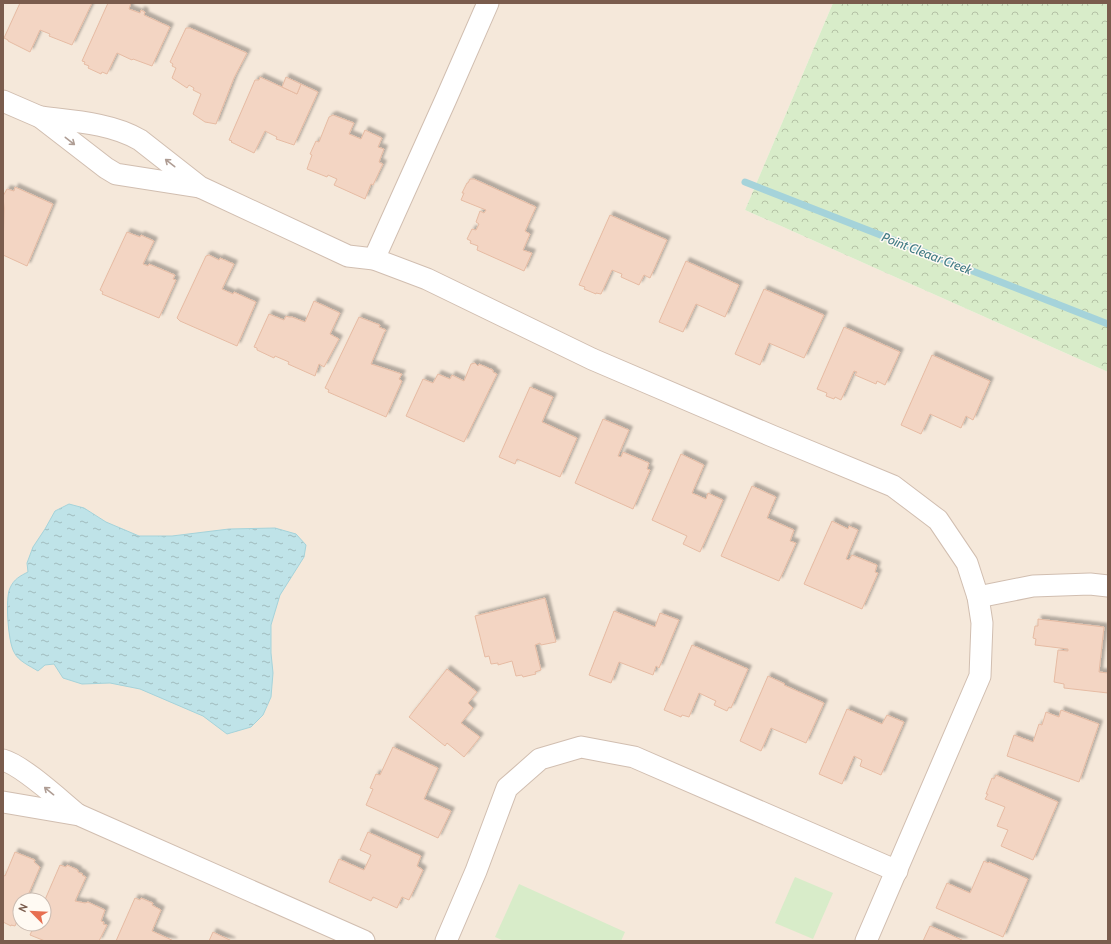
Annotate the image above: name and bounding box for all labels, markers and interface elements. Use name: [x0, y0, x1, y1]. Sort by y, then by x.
one-way arrow: [65, 137, 76, 145]
one-way arrow: [164, 159, 175, 167]
water label: Point Cleaar Creek: [880, 228, 975, 278]
one-way arrow: [43, 787, 54, 795]
north arrow: [12, 892, 52, 932]
text: N: [15, 902, 31, 914]

